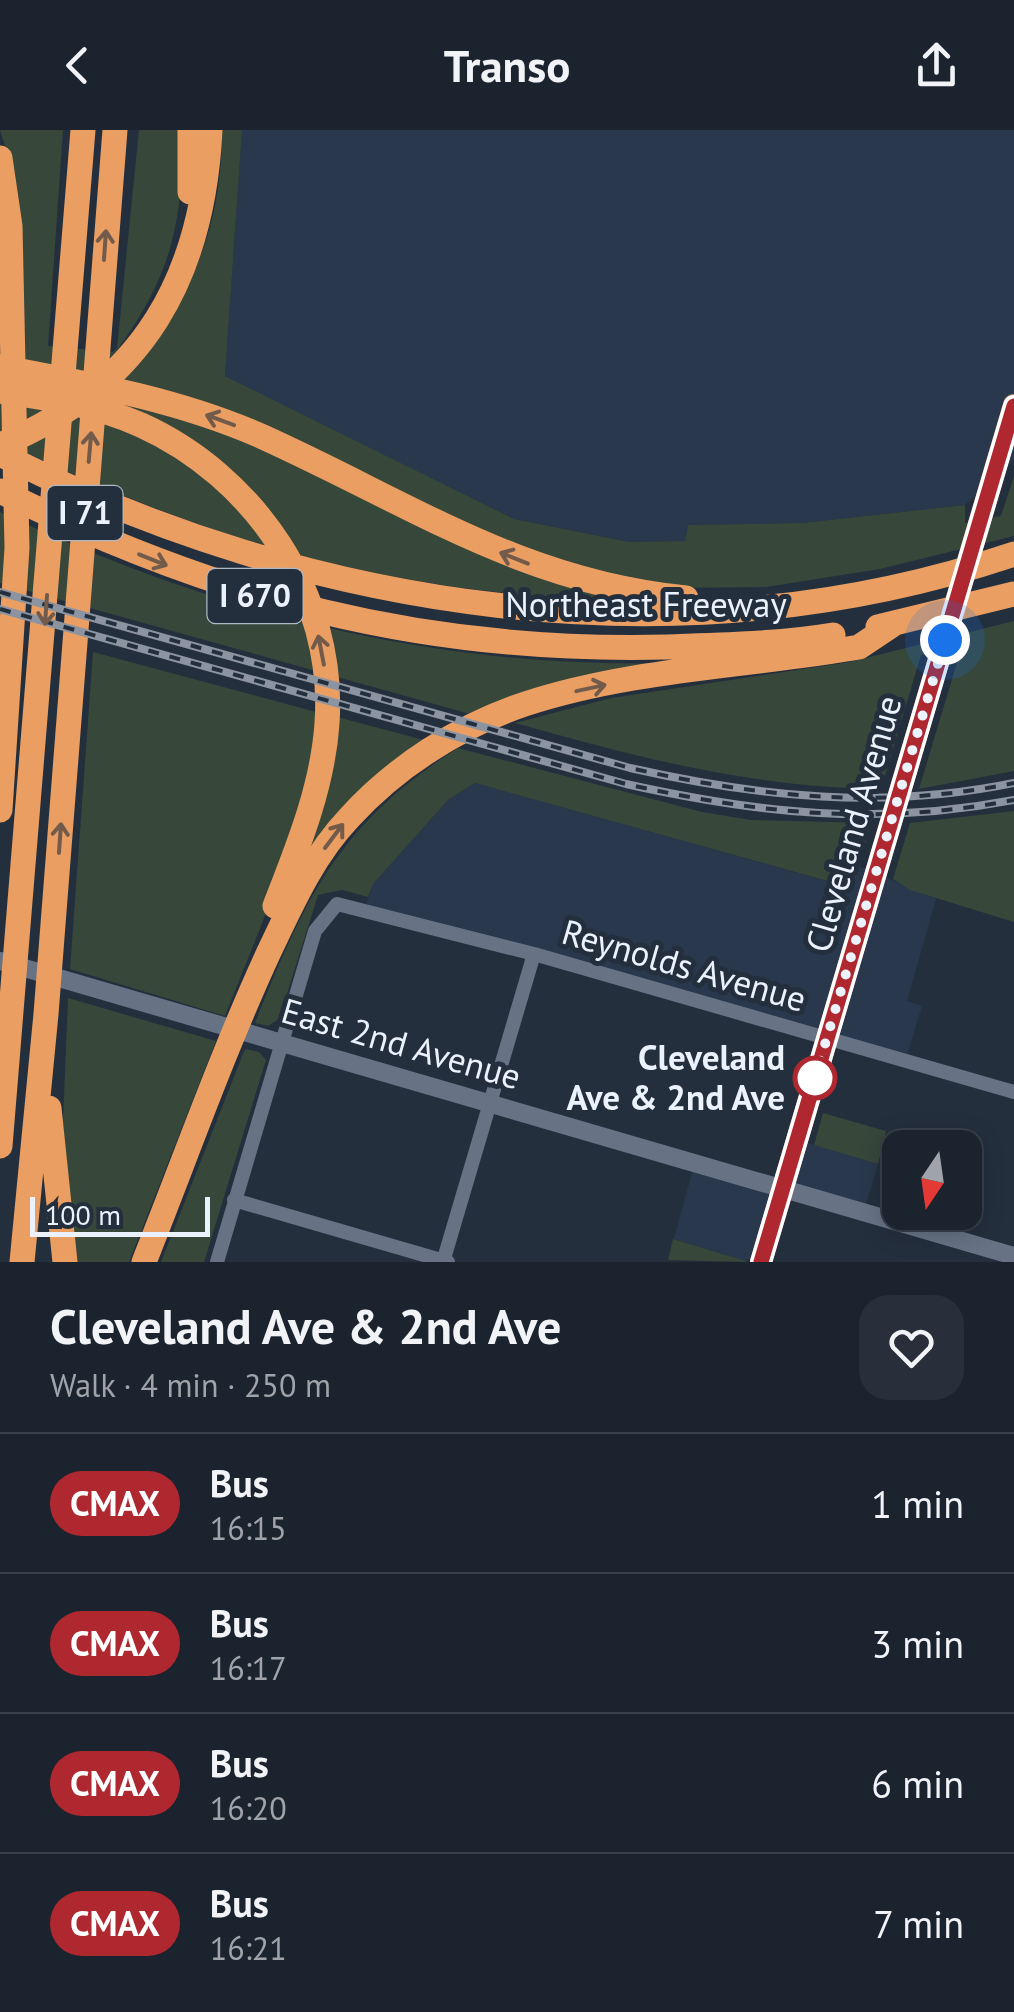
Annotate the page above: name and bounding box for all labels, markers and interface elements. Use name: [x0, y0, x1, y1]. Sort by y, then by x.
text: Transo: [444, 36, 570, 94]
icon: back: [50, 38, 105, 93]
icon: share: [909, 38, 964, 93]
one-way arrow: [96, 230, 115, 262]
one-way arrow: [205, 410, 236, 428]
one-way arrow: [80, 432, 99, 464]
road number: I 71: [48, 486, 122, 540]
one-way arrow: [499, 548, 530, 566]
one-way arrow: [137, 553, 167, 571]
road number: I 670: [208, 569, 302, 623]
street label: Northeast Freeway: [505, 581, 787, 627]
one-way arrow: [36, 594, 55, 626]
your location: [920, 615, 970, 665]
one-way arrow: [311, 635, 330, 667]
one-way arrow: [574, 678, 606, 697]
street label: Cleveland Avenue: [794, 690, 912, 957]
one-way arrow: [50, 822, 69, 854]
one-way arrow: [324, 823, 345, 850]
street label: Reynolds Avenue: [557, 908, 812, 1022]
street label: East 2nd Avenue: [276, 987, 526, 1099]
place label: Cleveland Ave & 2nd Ave: [567, 1034, 785, 1120]
marker: Cleveland Ave & 2nd Ave: [794, 1057, 836, 1099]
north arrow: [882, 1130, 982, 1230]
map controls: [882, 1130, 982, 1230]
scale bar: [30, 1192, 210, 1236]
text: 100 m: [45, 1196, 121, 1233]
text: Cleveland Ave & 2nd Ave: [50, 1295, 561, 1357]
button: heart: [859, 1295, 964, 1400]
text: Walk · 4 min · 250 m: [50, 1364, 331, 1406]
text: Bus: [210, 1458, 269, 1507]
text: 1 min: [871, 1479, 964, 1528]
text: CMAX: [70, 1480, 160, 1526]
text: 16:15: [210, 1507, 287, 1549]
text: Bus: [210, 1598, 269, 1647]
text: 3 min: [871, 1619, 964, 1668]
text: CMAX: [70, 1620, 160, 1666]
text: 16:17: [210, 1647, 287, 1689]
text: Bus: [210, 1738, 269, 1787]
text: 6 min: [871, 1759, 964, 1808]
text: CMAX: [70, 1760, 160, 1806]
text: 16:20: [210, 1787, 287, 1829]
text: Bus: [210, 1878, 269, 1927]
text: 7 min: [873, 1899, 964, 1948]
text: CMAX: [70, 1900, 160, 1946]
text: 16:21: [210, 1927, 287, 1969]

